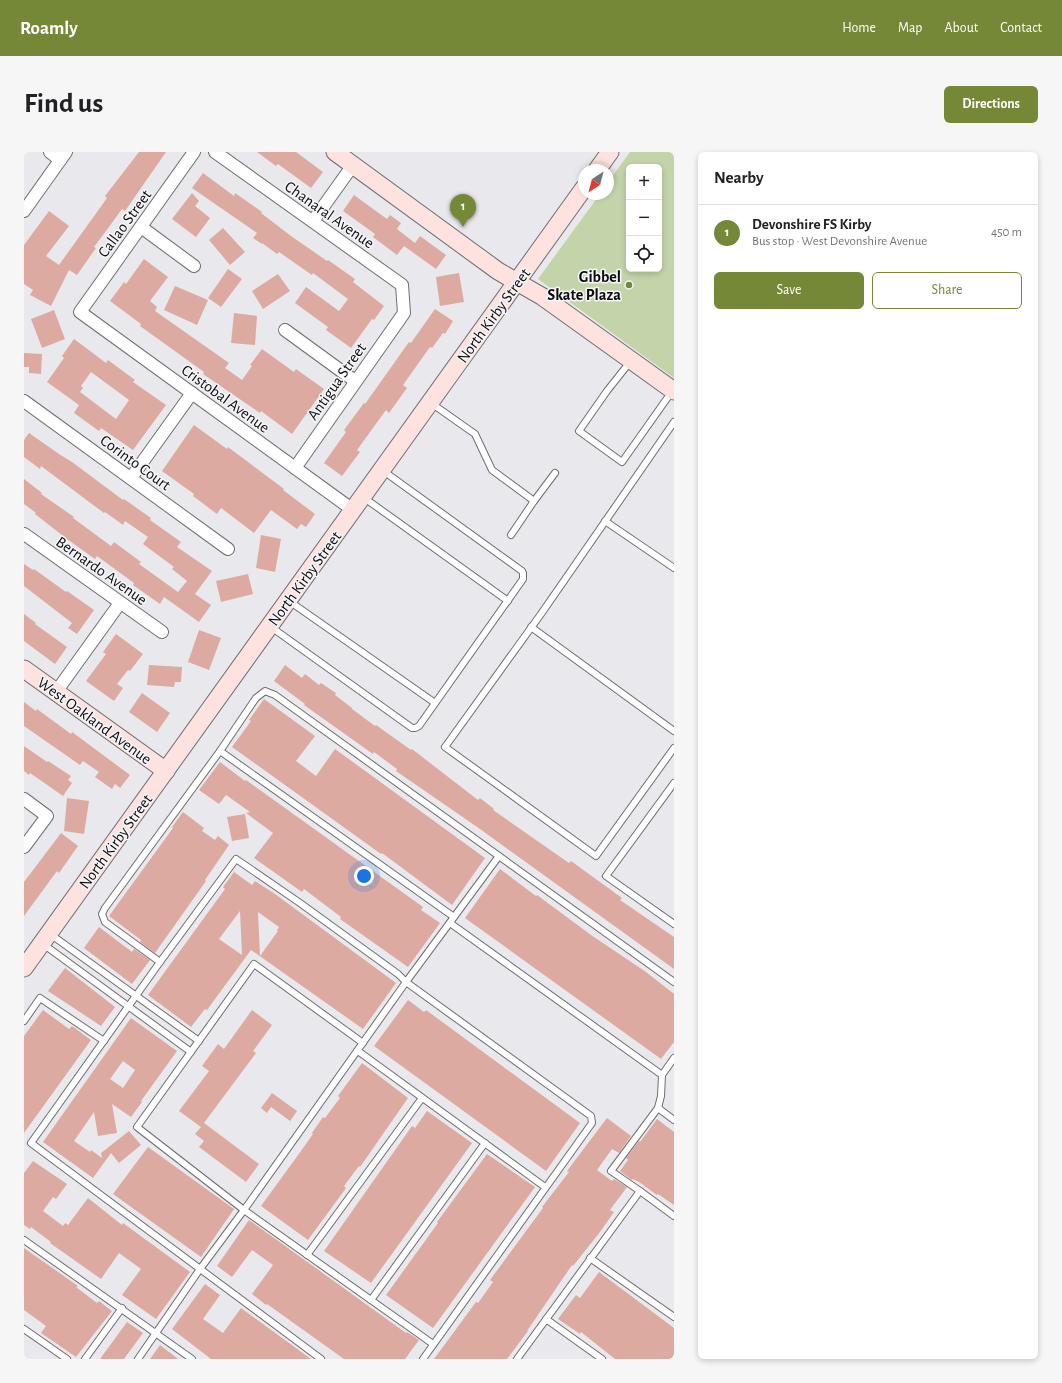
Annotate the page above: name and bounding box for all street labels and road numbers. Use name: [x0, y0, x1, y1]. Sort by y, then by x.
street label: Chanaral Avenue: [282, 178, 377, 251]
street label: Callao Street: [95, 187, 155, 260]
street label: North Kirby Street: [454, 265, 534, 366]
street label: Antigua Street: [304, 340, 369, 423]
street label: Cristobal Avenue: [178, 362, 272, 436]
street label: Corinto Court: [97, 432, 173, 494]
street label: North Kirby Street: [265, 528, 345, 629]
street label: Bernardo Avenue: [53, 534, 150, 608]
street label: West Oakland Avenue: [35, 674, 154, 767]
street label: North Kirby Street: [76, 791, 156, 892]

